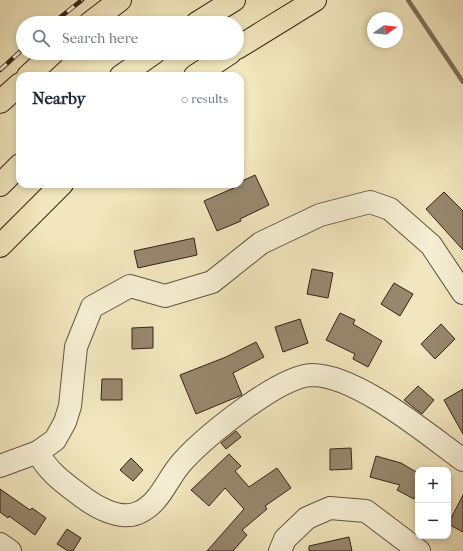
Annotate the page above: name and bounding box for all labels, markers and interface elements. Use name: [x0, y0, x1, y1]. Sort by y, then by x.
north arrow: [367, 12, 403, 48]
search box: [16, 16, 244, 60]
icon: search: [30, 27, 52, 49]
text: Search here: [62, 29, 138, 47]
text: Nearby: [32, 88, 86, 108]
text: 0 results: [181, 91, 228, 106]
map controls: [415, 467, 451, 539]
button: +: [415, 467, 451, 503]
button: −: [415, 503, 451, 539]

